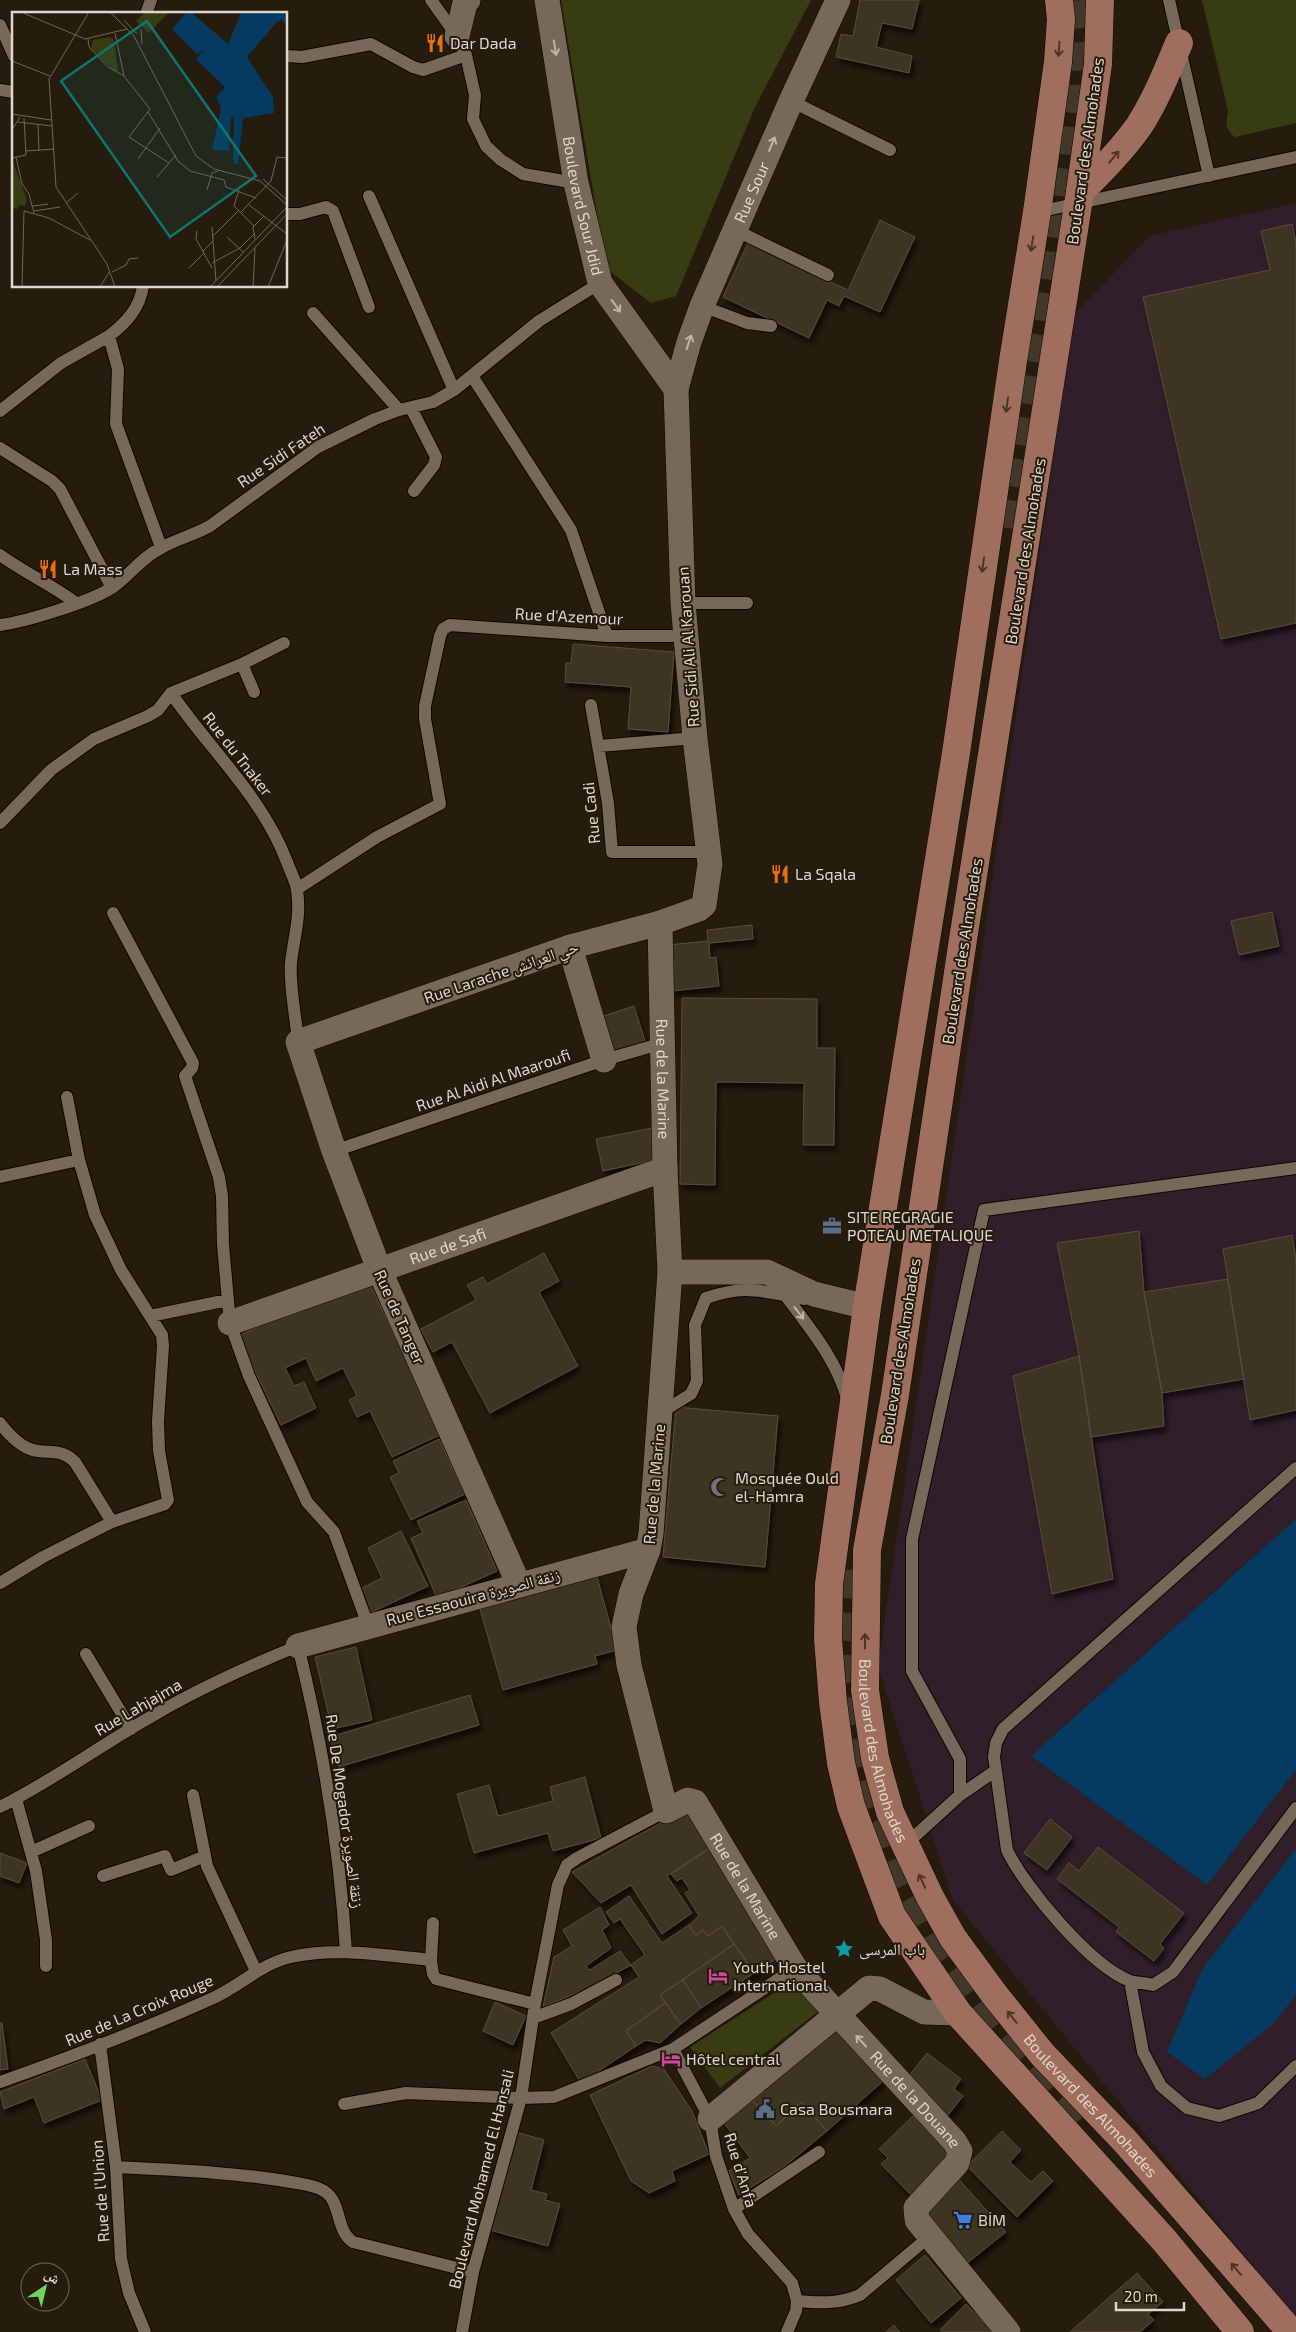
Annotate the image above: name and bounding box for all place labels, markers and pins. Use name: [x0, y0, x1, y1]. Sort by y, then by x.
restaurant icon: Dar Dada: [424, 32, 446, 54]
place label: Dar Dada: [450, 33, 516, 52]
restaurant icon: La Mass: [37, 558, 59, 580]
place label: La Mass: [63, 559, 123, 578]
restaurant icon: La Sqala: [769, 863, 791, 885]
place label: La Sqala: [795, 864, 856, 883]
place label: SITE REGRAGIE POTEAU METALIQUE: [847, 1207, 993, 1245]
office icon: SITE REGRAGIE POTEAU METALIQUE: [821, 1215, 843, 1237]
place label: Mosquée Ould el-Hamra: [735, 1468, 839, 1505]
mosque icon: Mosquée Ould el-Hamra: [709, 1476, 731, 1498]
place icon: باب المرسى: [833, 1938, 855, 1960]
place label: باب المرسى: [859, 1939, 925, 1960]
place label: Youth Hostel International: [733, 1957, 828, 1994]
hotel icon: Youth Hostel International: [707, 1965, 729, 1987]
hotel icon: Hôtel central: [660, 2048, 682, 2070]
place label: Hôtel central: [686, 2049, 780, 2068]
public building icon: Casa Bousmara: [754, 2098, 776, 2120]
place label: Casa Bousmara: [780, 2099, 893, 2118]
supermarket icon: BİM: [952, 2209, 974, 2231]
place label: BİM: [978, 2210, 1006, 2229]

